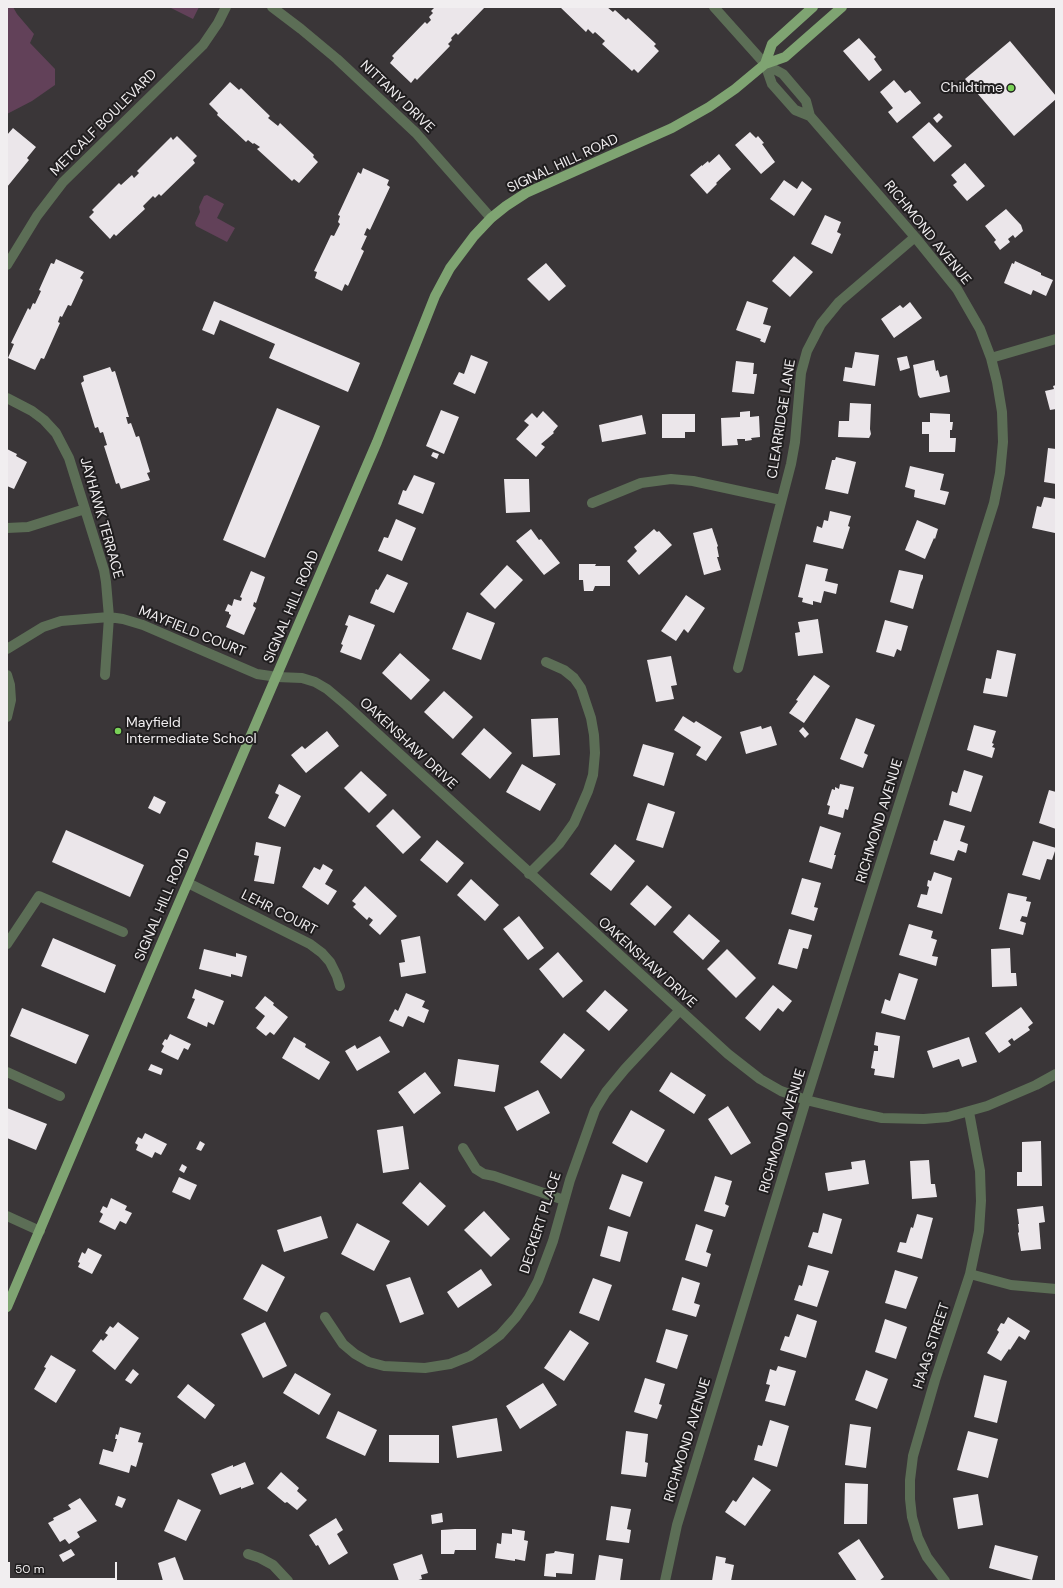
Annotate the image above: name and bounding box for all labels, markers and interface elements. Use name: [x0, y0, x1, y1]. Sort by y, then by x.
street label: NITTANY DRIVE: [356, 57, 438, 137]
street label: METCALF BOULEVARD: [47, 66, 161, 180]
place label: Childtime: [940, 80, 1003, 96]
marker: Childtime: [1006, 83, 1016, 93]
street label: SIGNAL HILL ROAD: [505, 131, 621, 197]
street label: RICHMOND AVENUE: [880, 178, 974, 288]
street label: CLEARRIDGE LANE: [764, 358, 800, 480]
street label: JAYHAWK TERRACE: [76, 455, 126, 581]
street label: SIGNAL HILL ROAD: [261, 548, 323, 666]
street label: MAYFIELD COURT: [136, 603, 248, 661]
street label: OAKENSHAW DRIVE: [356, 695, 460, 793]
place label: Mayfield Intermediate School: [126, 715, 257, 748]
marker: Mayfield Intermediate School: [113, 726, 123, 736]
street label: RICHMOND AVENUE: [853, 757, 907, 885]
street label: SIGNAL HILL ROAD: [132, 846, 194, 964]
street label: LEHR COURT: [238, 887, 320, 939]
street label: OAKENSHAW DRIVE: [594, 914, 700, 1012]
street label: RICHMOND AVENUE: [756, 1067, 810, 1195]
street label: DECKERT PLACE: [517, 1170, 565, 1276]
street label: HAAG STREET: [910, 1301, 954, 1391]
street label: RICHMOND AVENUE: [661, 1376, 715, 1504]
scale bar: [10, 1554, 119, 1580]
text: 50 m: [15, 1561, 44, 1577]

